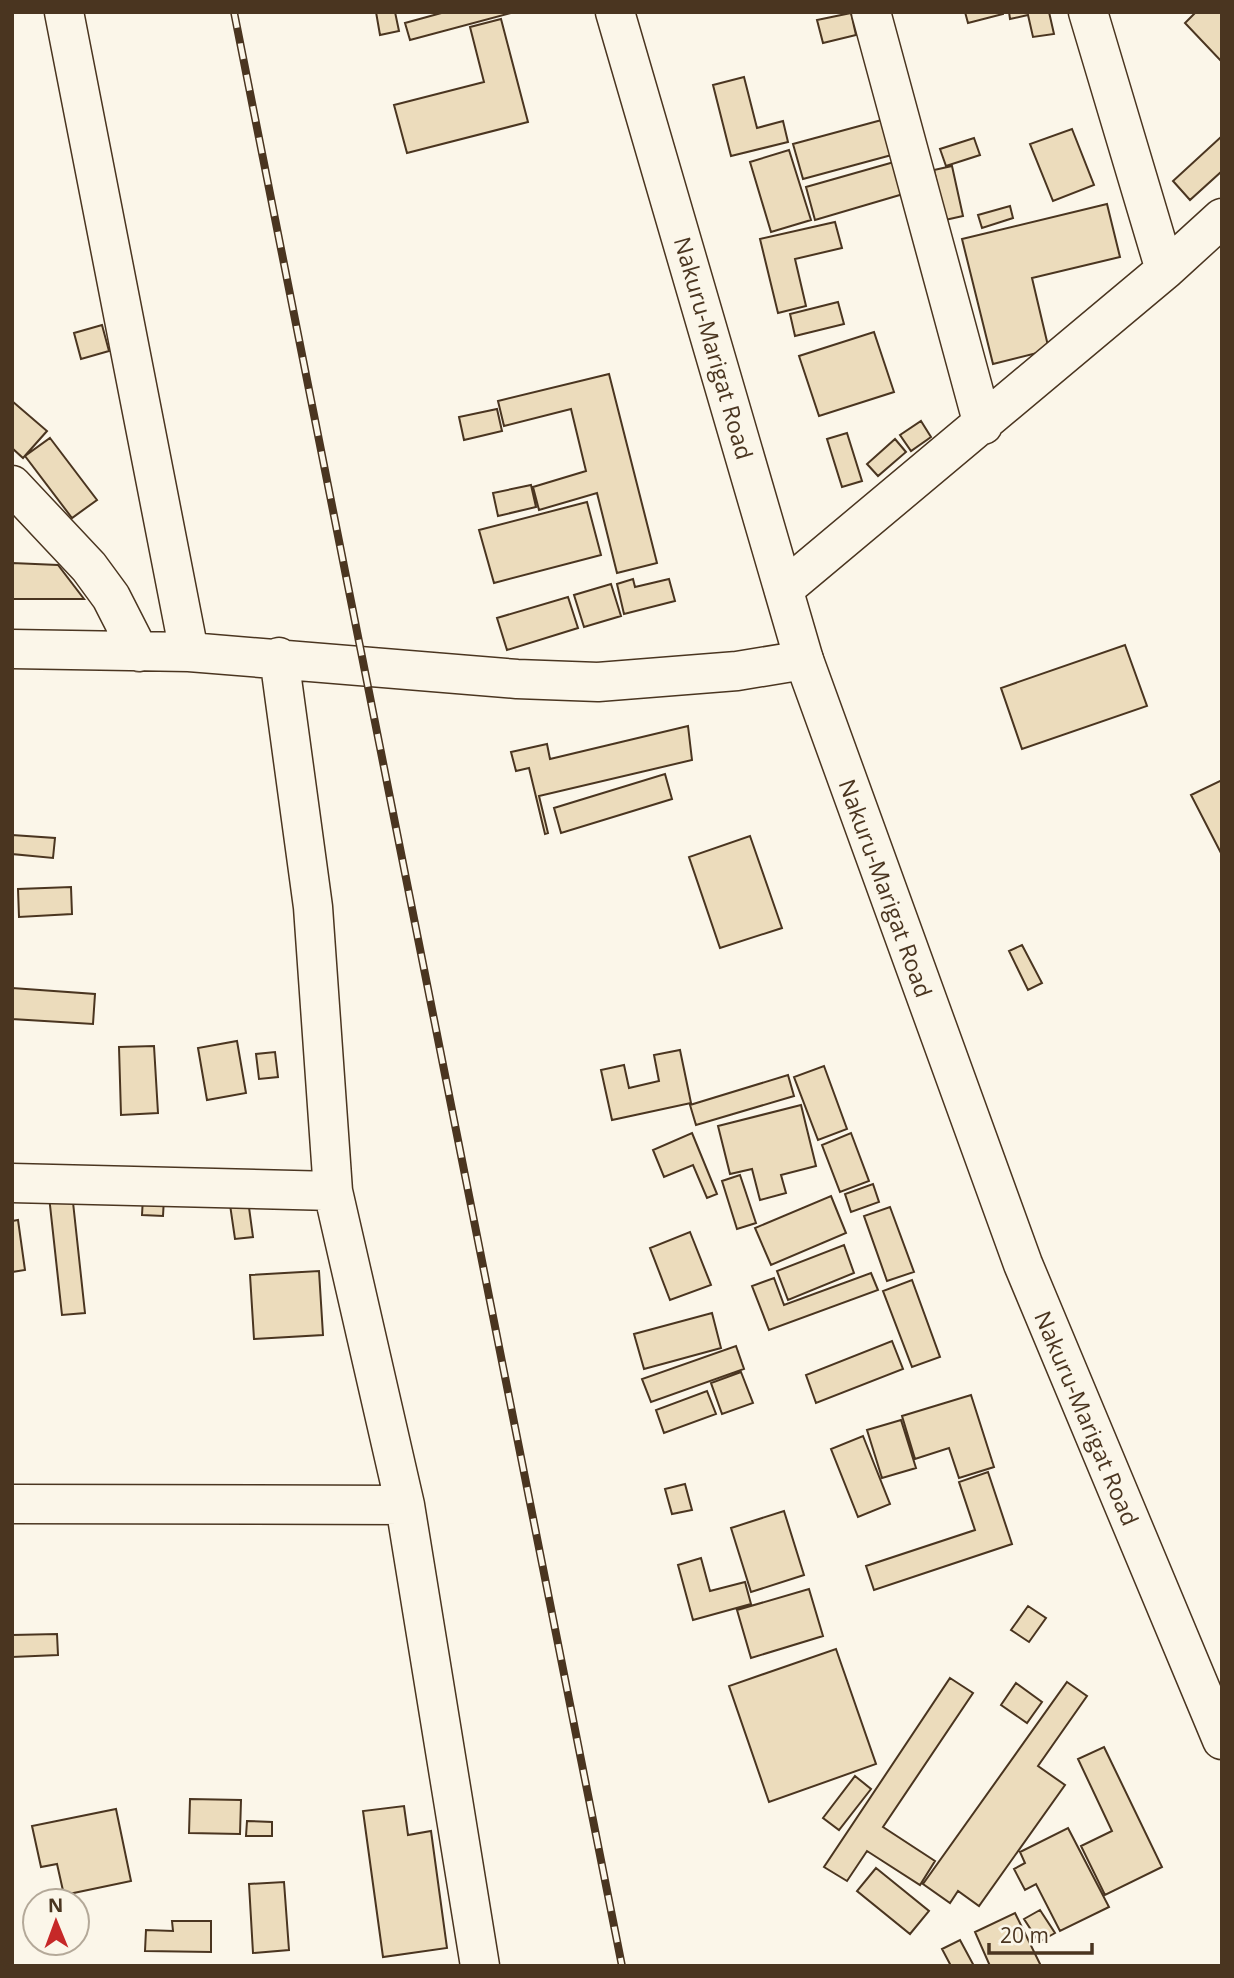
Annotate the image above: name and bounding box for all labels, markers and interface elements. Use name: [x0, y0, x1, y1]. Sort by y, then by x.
street label: Nakuru-Marigat Road: [667, 233, 761, 463]
street label: Nakuru-Marigat Road: [832, 774, 940, 1002]
street label: Nakuru-Marigat Road: [1027, 1306, 1147, 1530]
north arrow: [21, 1887, 91, 1957]
text: N: [48, 1892, 64, 1918]
scale bar: [989, 1912, 1092, 1956]
text: 20 m: [1000, 1921, 1049, 1949]

